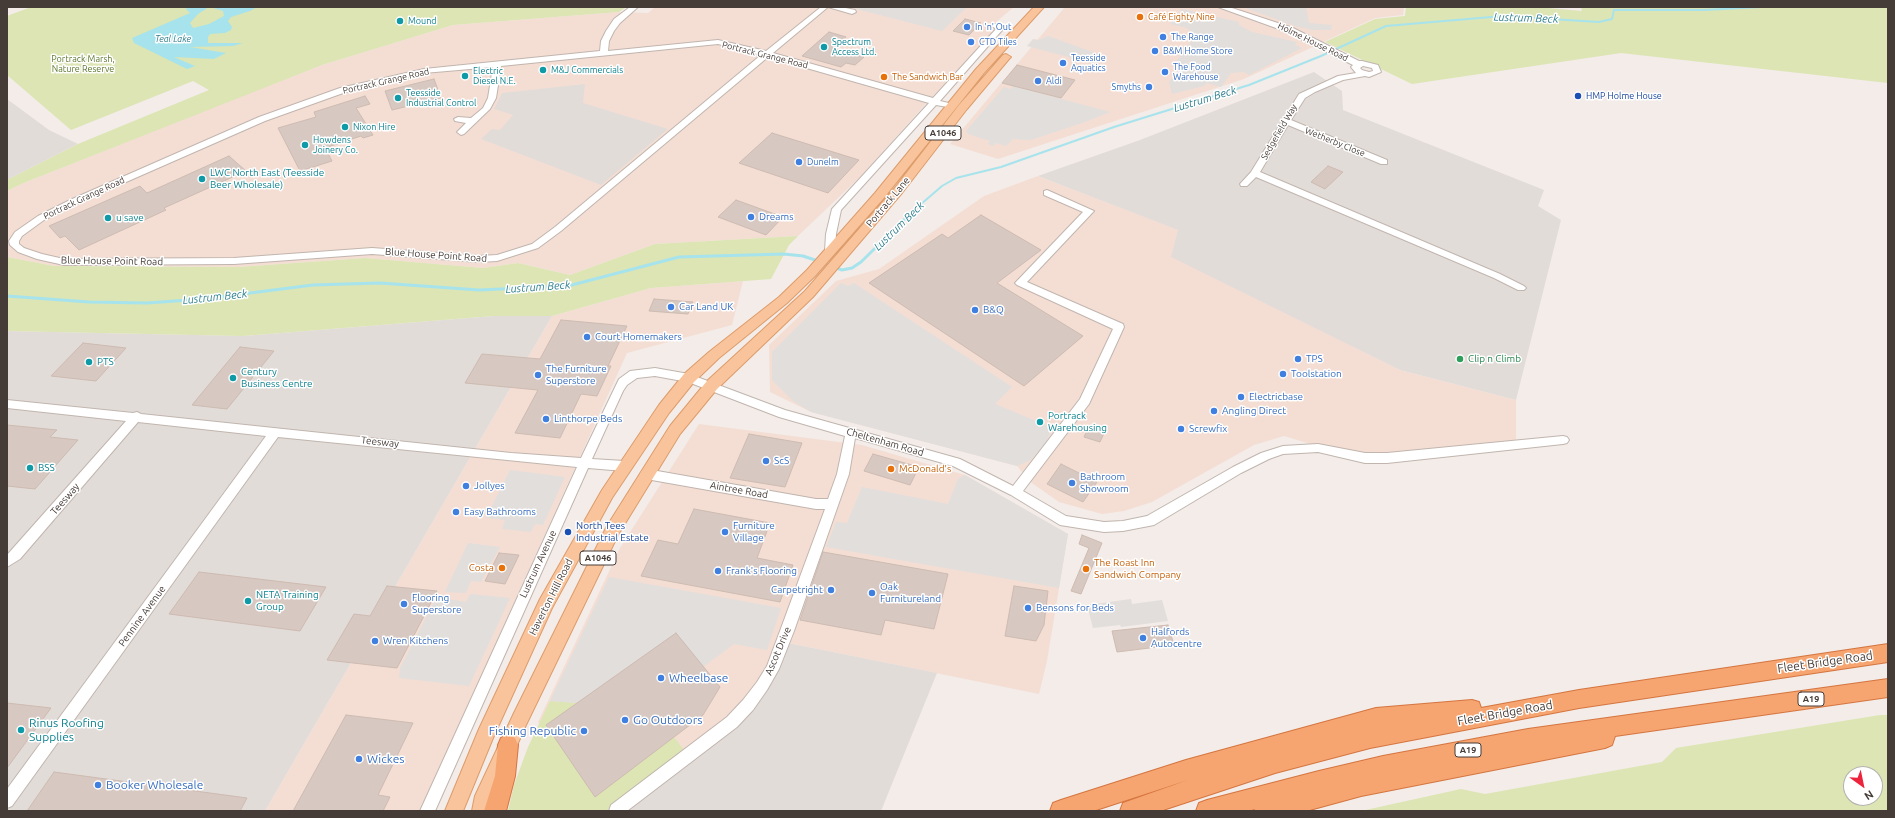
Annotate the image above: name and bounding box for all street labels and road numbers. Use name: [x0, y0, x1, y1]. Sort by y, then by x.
street label: Holme House Road: [1276, 20, 1350, 64]
street label: Portrack Grange Road: [721, 39, 809, 71]
street label: Portrack Grange Road: [342, 66, 430, 96]
street label: Sedgefield Way: [1259, 102, 1299, 162]
street label: Wetherby Close: [1303, 125, 1367, 159]
road number: A1046: [925, 126, 961, 140]
street label: Portrack Grange Road: [42, 174, 126, 222]
street label: Portrack Lane: [864, 174, 912, 230]
street label: Blue House Point Road: [385, 245, 487, 265]
street label: Blue House Point Road: [61, 254, 163, 268]
street label: Cheltenham Road: [845, 425, 925, 459]
street label: Teesway: [360, 434, 400, 450]
street label: Aintree Road: [709, 479, 769, 501]
street label: Teesway: [48, 481, 82, 517]
street label: Lustrum Avenue: [517, 528, 559, 600]
road number: A1046: [580, 551, 616, 565]
street label: Haverton Hill Road: [527, 557, 575, 637]
street label: Pennine Avenue: [116, 583, 168, 649]
street label: Ascot Drive: [762, 625, 794, 677]
street label: Fleet Bridge Road: [1776, 648, 1874, 676]
road number: A19: [1798, 692, 1824, 706]
street label: Fleet Bridge Road: [1456, 698, 1554, 728]
road number: A19: [1455, 743, 1481, 757]

